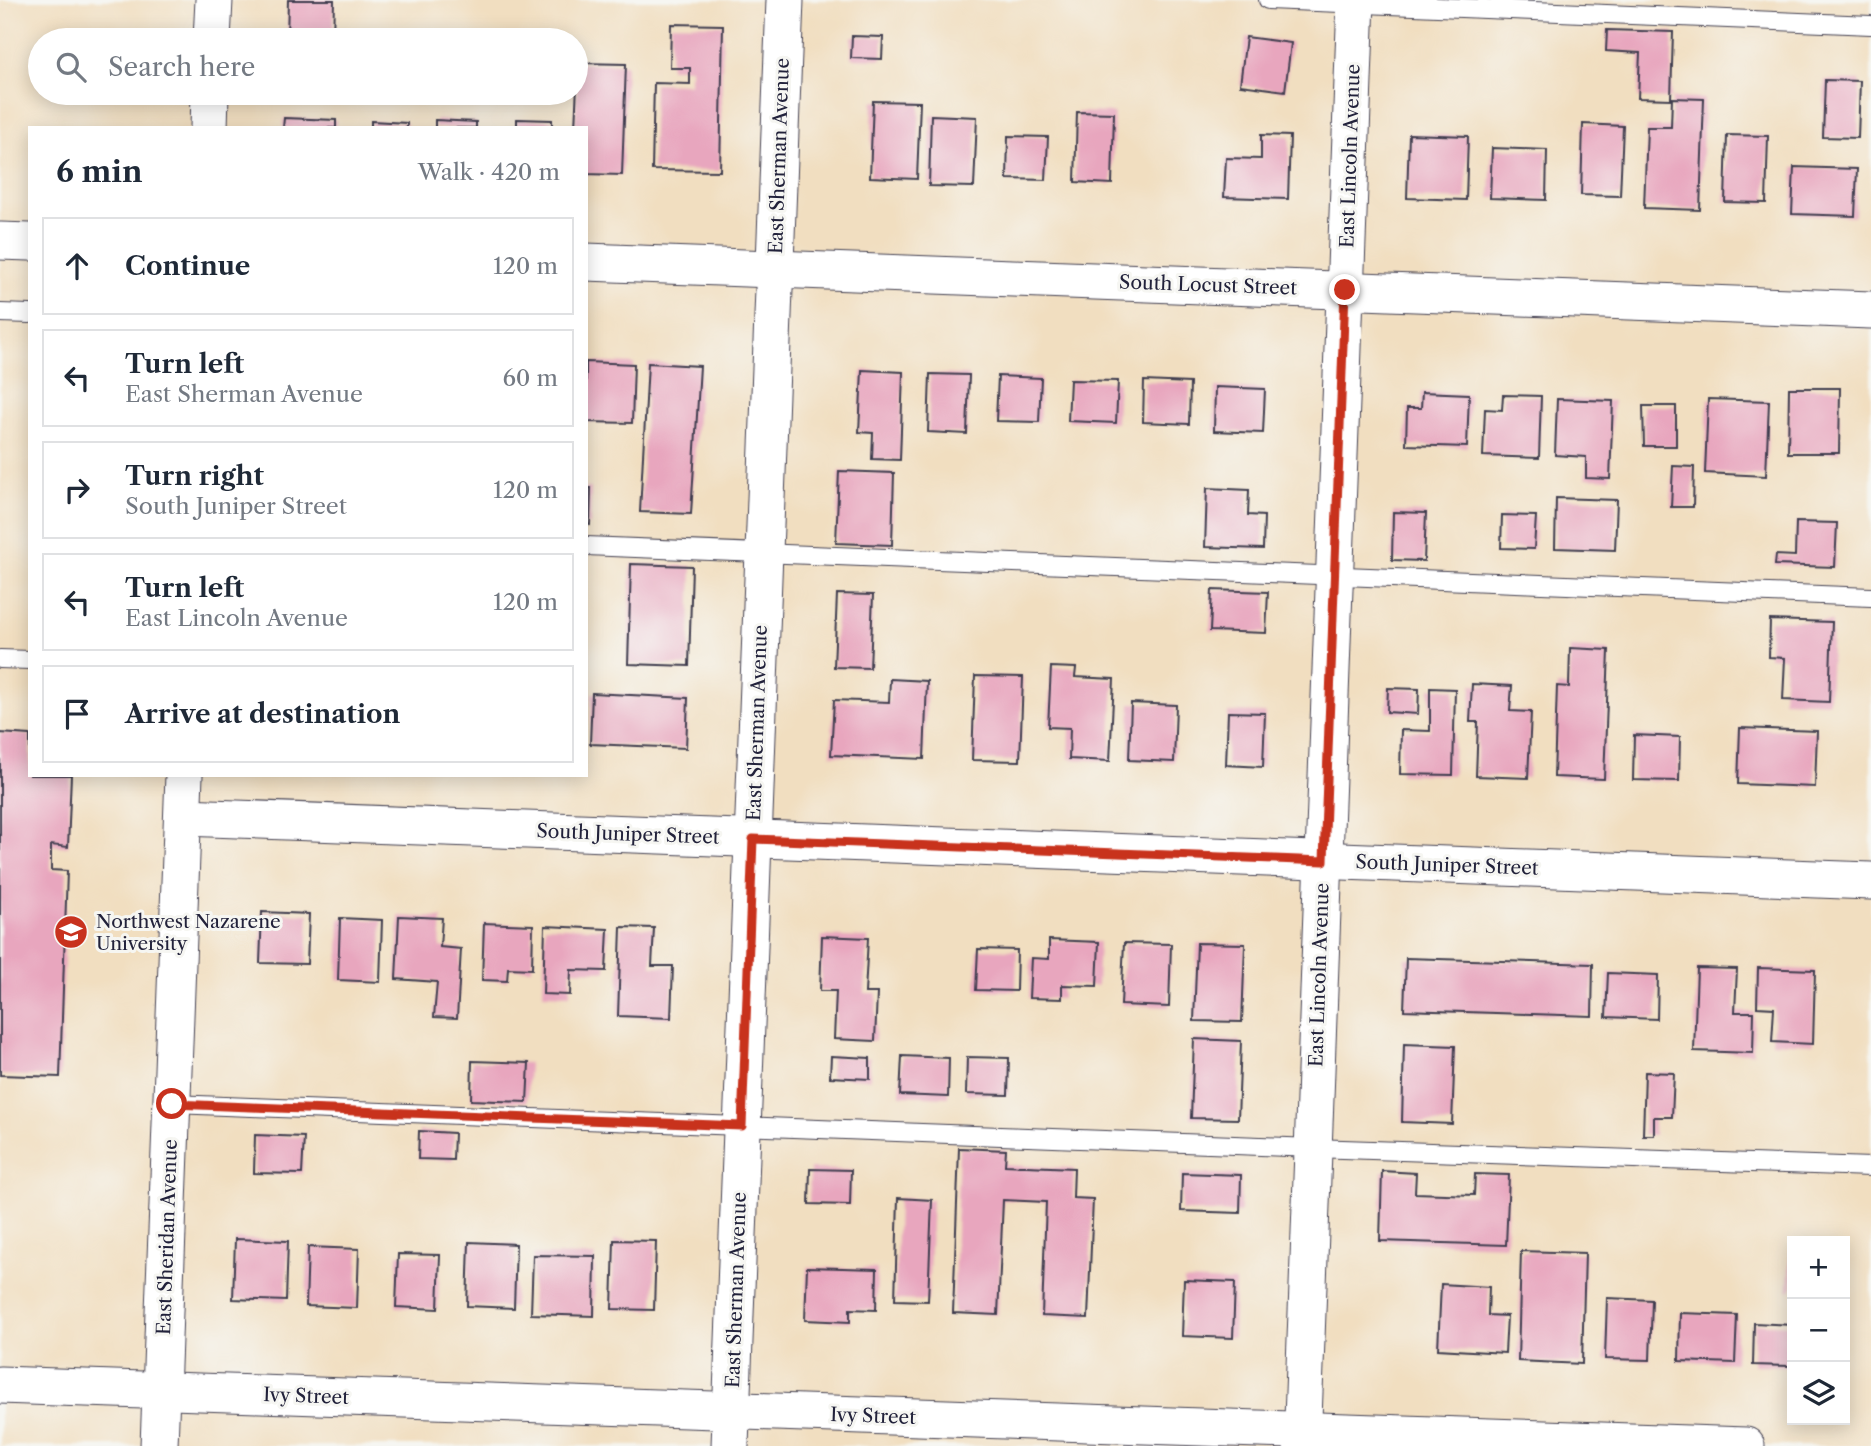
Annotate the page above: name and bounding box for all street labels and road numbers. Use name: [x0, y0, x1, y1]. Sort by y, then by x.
street label: East Sherman Avenue: [764, 57, 794, 255]
street label: East Lincoln Avenue: [1335, 64, 1365, 248]
street label: South Locust Street: [1119, 270, 1298, 300]
street label: East Sherman Avenue: [742, 624, 772, 822]
street label: South Juniper Street: [536, 819, 720, 849]
street label: South Juniper Street: [1355, 850, 1539, 880]
street label: East Lincoln Avenue: [1304, 883, 1334, 1067]
street label: East Sheridan Avenue: [152, 1139, 182, 1335]
street label: East Sherman Avenue: [721, 1191, 751, 1389]
street label: Ivy Street: [263, 1383, 350, 1409]
street label: Ivy Street: [830, 1403, 917, 1429]

